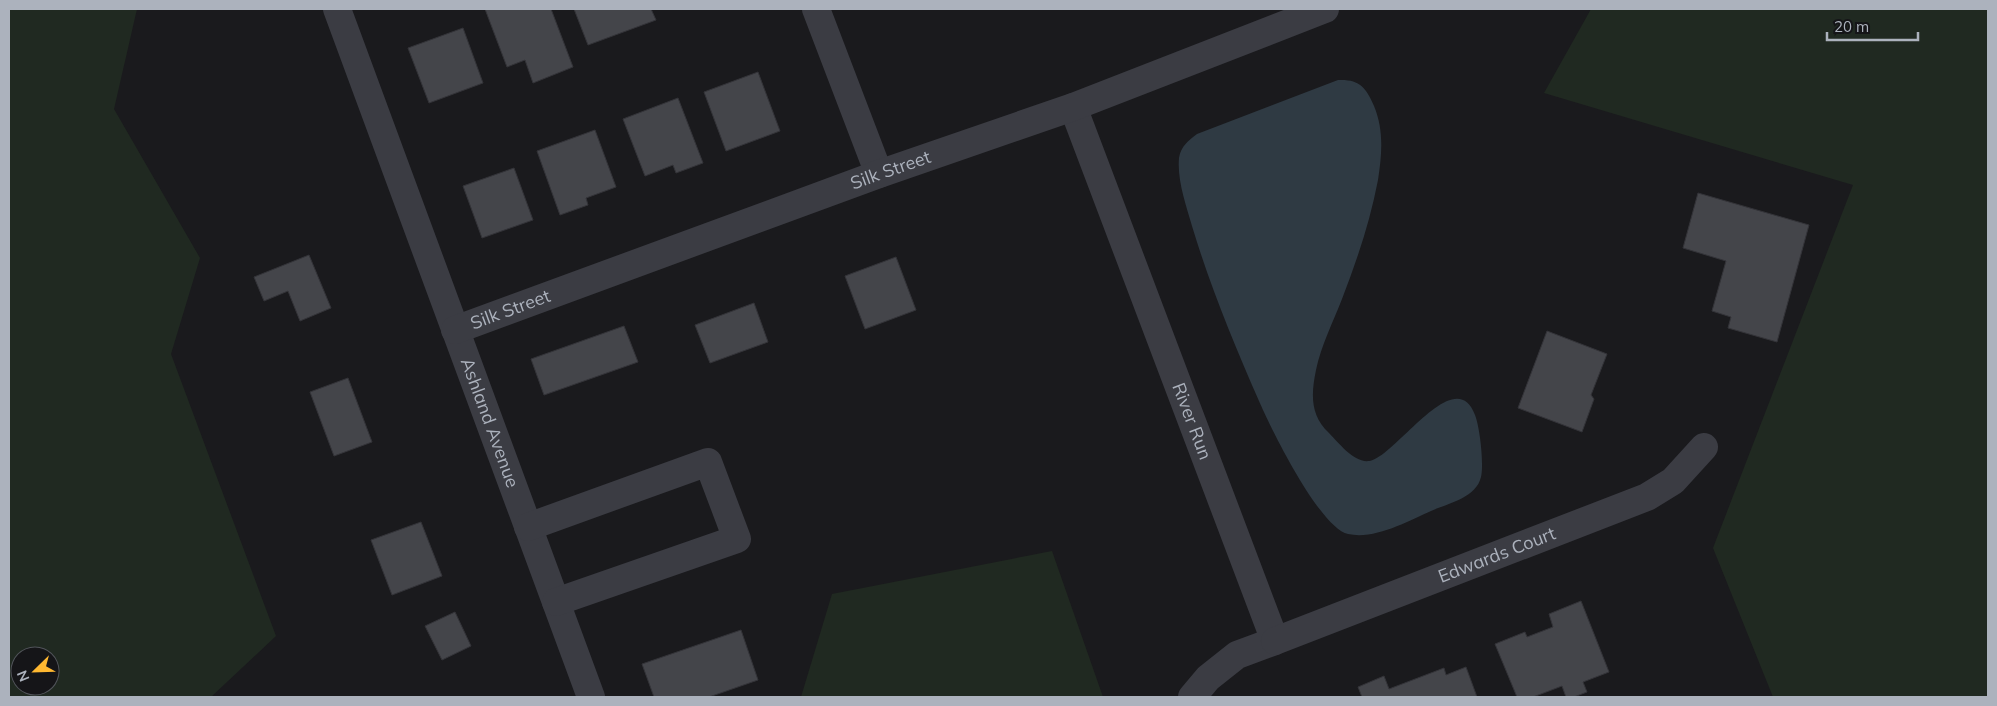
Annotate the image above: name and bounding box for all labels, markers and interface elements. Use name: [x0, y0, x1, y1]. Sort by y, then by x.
scale bar: [1827, 10, 1918, 42]
text: 20 m: [1834, 17, 1869, 36]
street label: Silk Street: [847, 145, 934, 195]
street label: Silk Street: [467, 284, 553, 334]
street label: Ashland Avenue: [456, 354, 525, 491]
street label: River Run: [1167, 379, 1217, 463]
street label: Edwards Court: [1435, 521, 1559, 588]
north arrow: [10, 646, 60, 696]
text: N: [13, 668, 33, 684]

